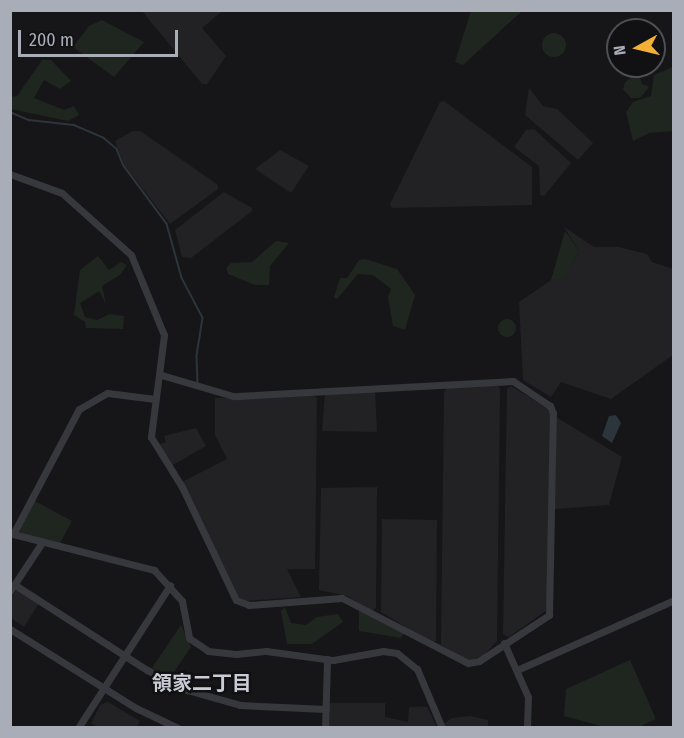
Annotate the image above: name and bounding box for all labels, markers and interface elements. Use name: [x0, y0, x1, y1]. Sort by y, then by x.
scale bar: [21, 18, 182, 56]
north arrow: [606, 18, 666, 78]
text: 200 m: [29, 29, 74, 51]
text: N: [610, 44, 630, 56]
district label: 領家二丁目: [152, 671, 252, 695]

